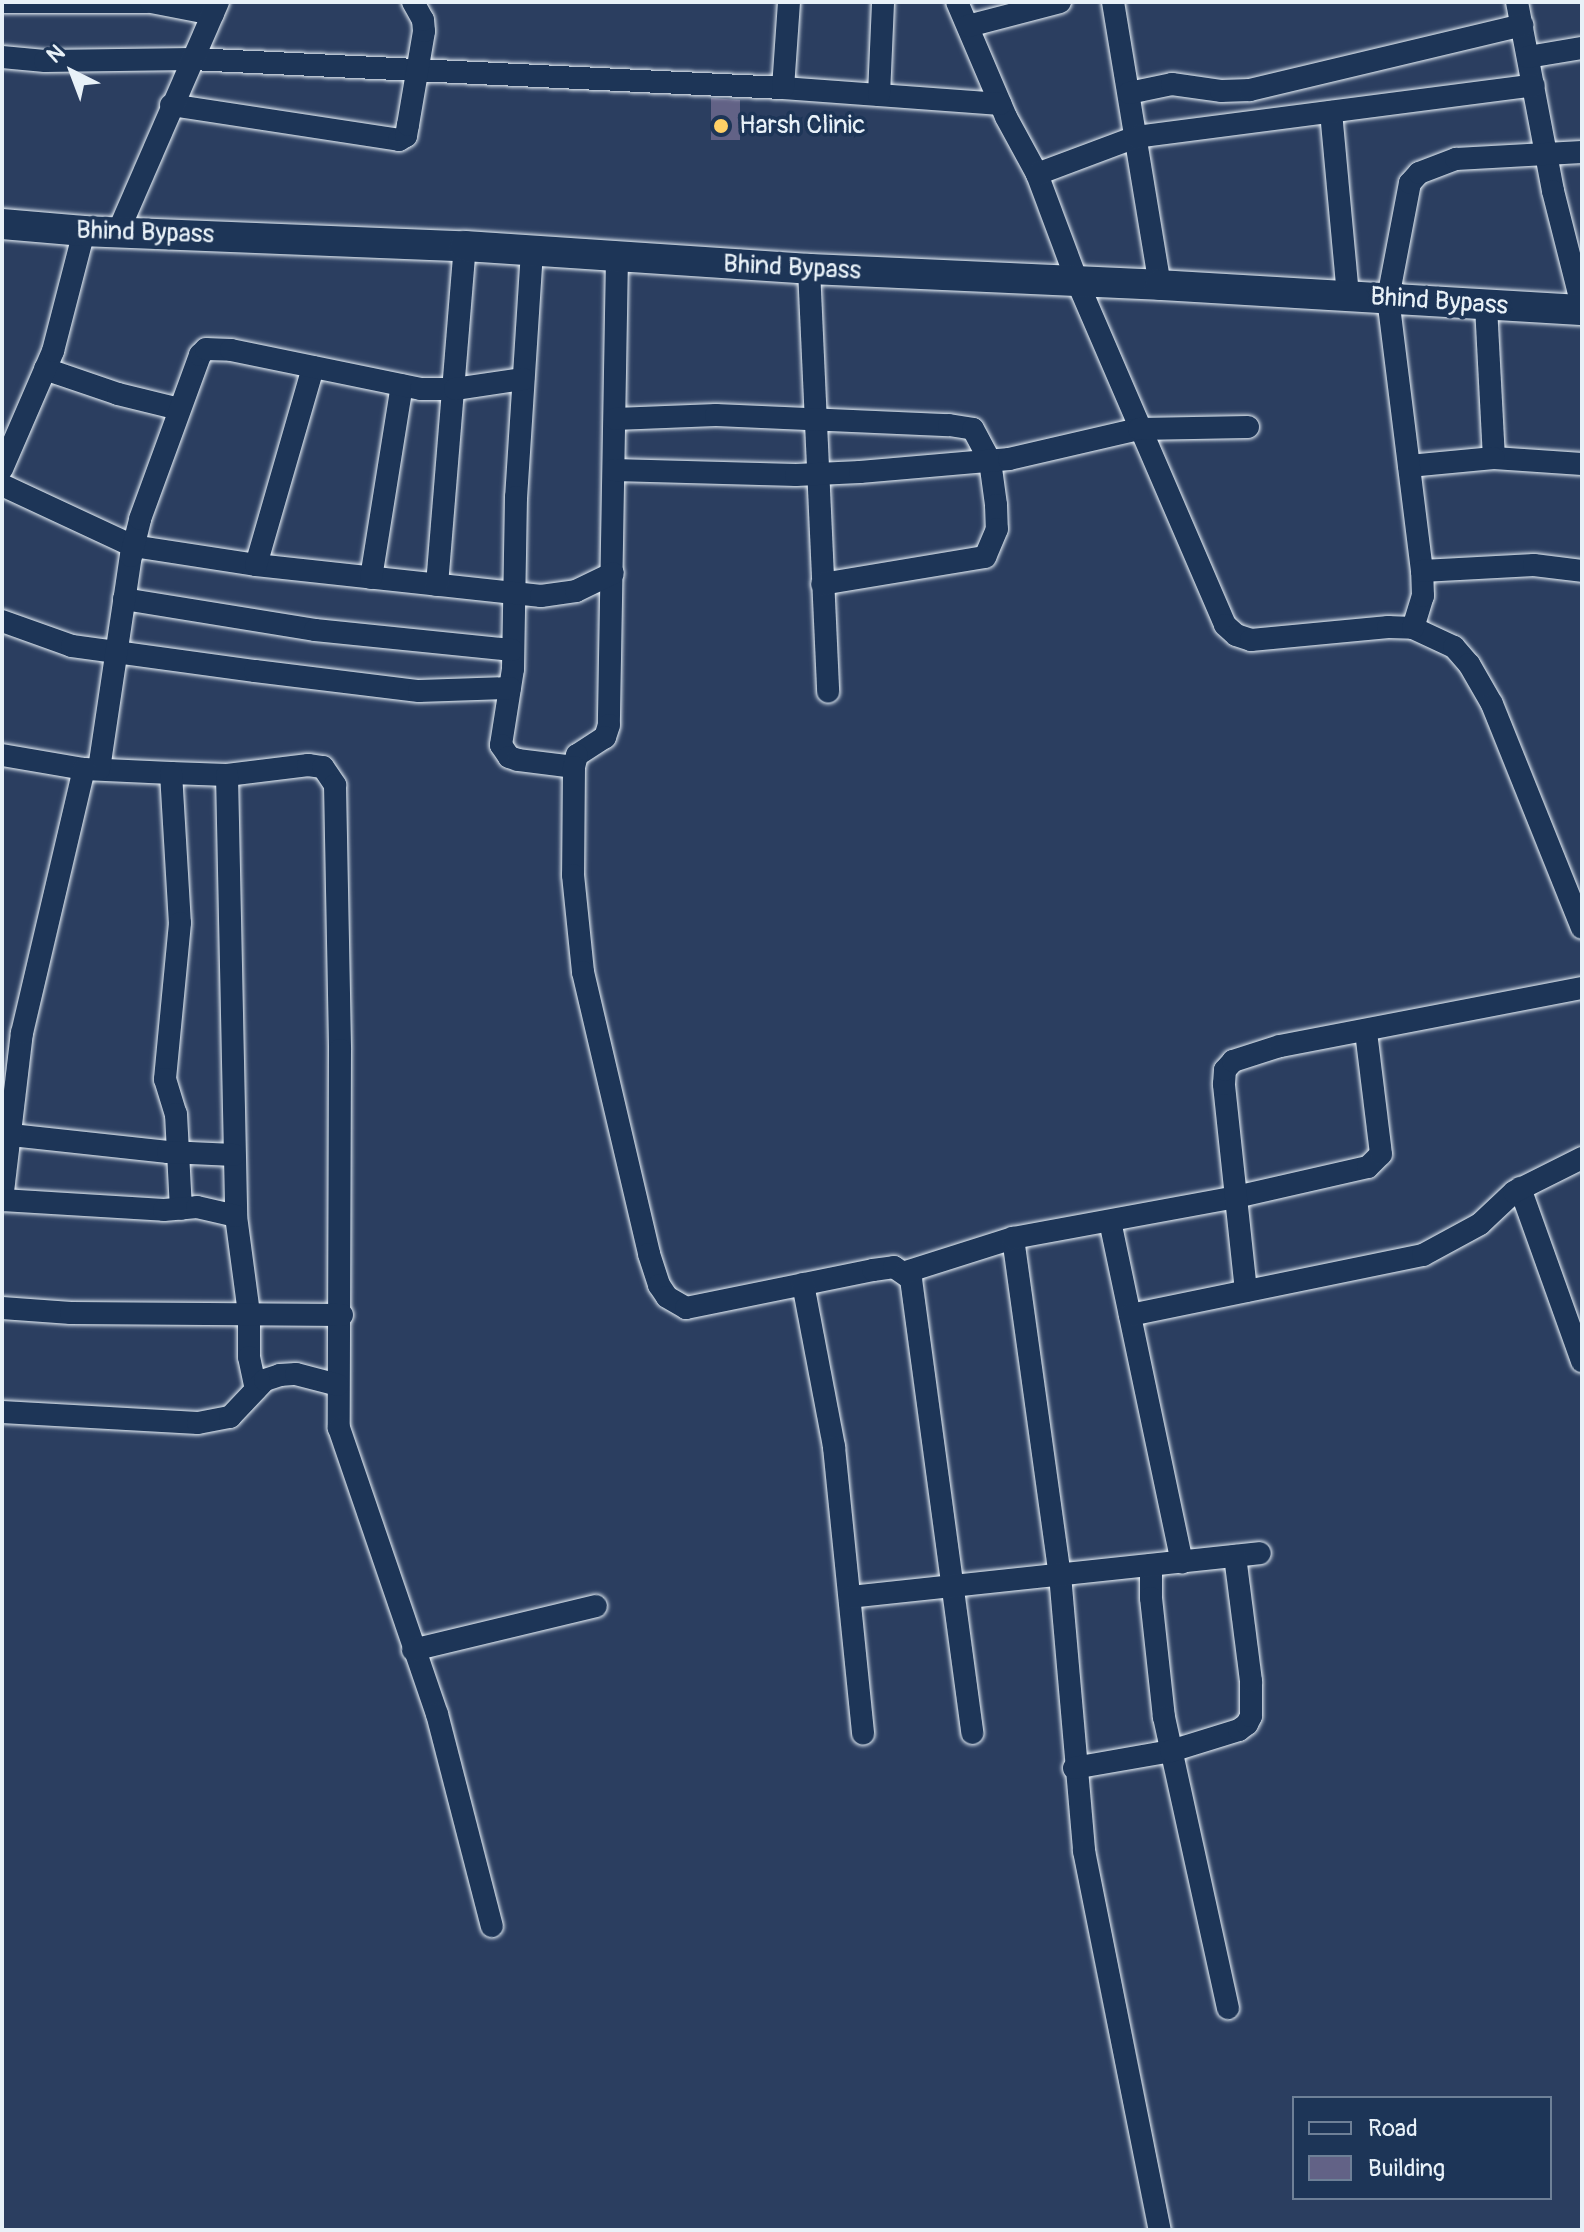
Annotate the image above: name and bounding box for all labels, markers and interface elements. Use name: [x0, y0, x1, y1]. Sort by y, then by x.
north arrow: [32, 32, 112, 112]
text: N: [41, 39, 71, 70]
place label: Harsh Clinic: [739, 110, 865, 142]
marker: Harsh Clinic: [710, 115, 732, 137]
street label: Bhind Bypass: [75, 215, 215, 251]
street label: Bhind Bypass: [722, 249, 862, 287]
street label: Bhind Bypass: [1369, 282, 1509, 322]
legend: [1292, 2096, 1552, 2200]
text: Road: [1368, 2114, 1418, 2143]
text: Building: [1368, 2154, 1445, 2183]

